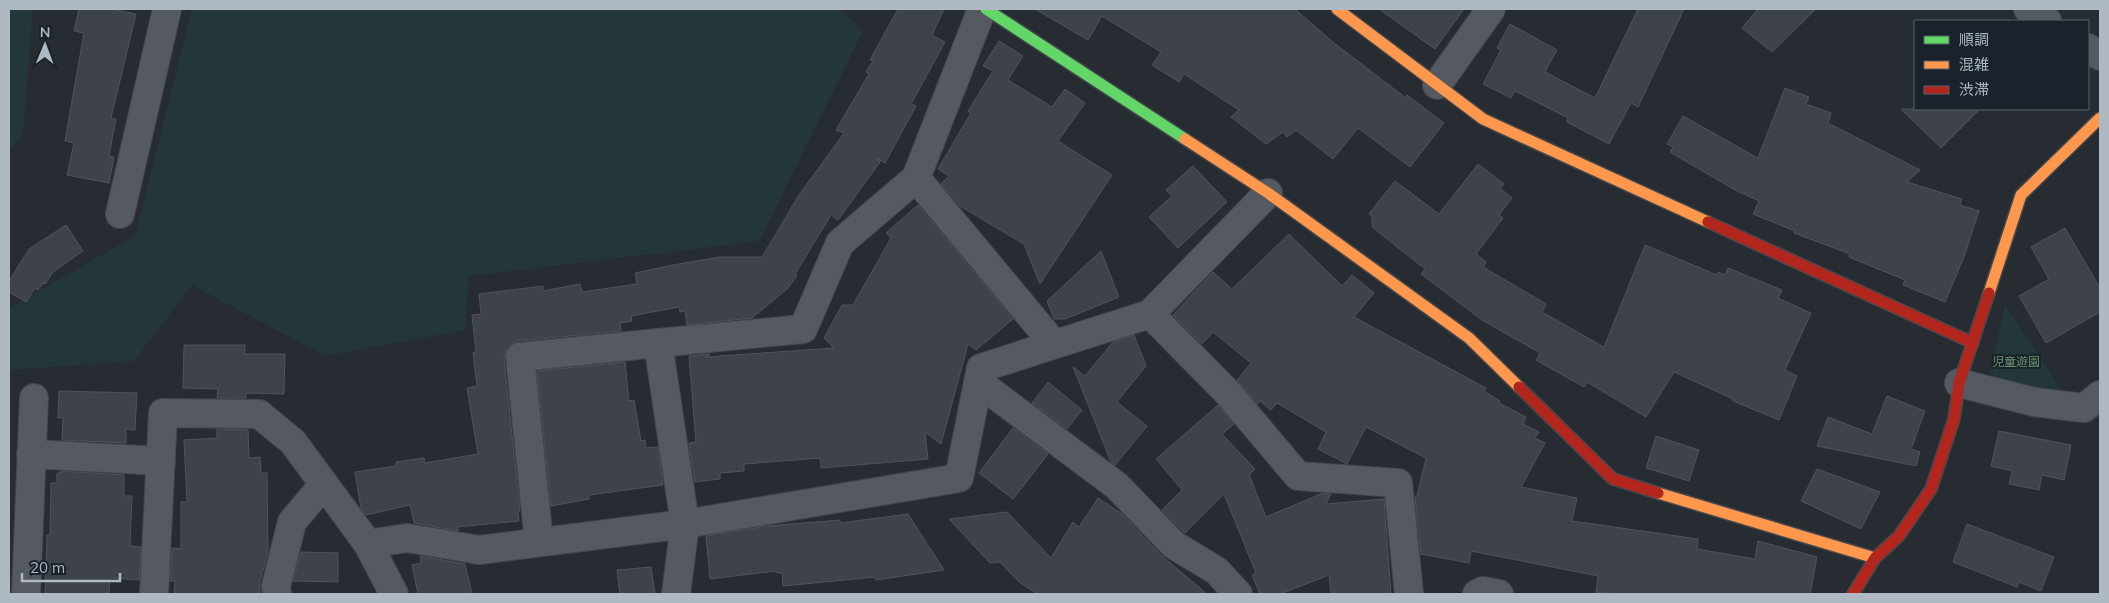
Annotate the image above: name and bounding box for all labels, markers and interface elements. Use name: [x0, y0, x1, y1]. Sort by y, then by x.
north arrow: [20, 20, 70, 70]
legend: [1914, 20, 2089, 110]
text: N: [40, 23, 51, 41]
text: 順調: [1959, 30, 1989, 49]
text: 混雑: [1959, 55, 1989, 74]
text: 渋滞: [1959, 80, 1989, 99]
park label: 児童遊園: [1992, 354, 2040, 369]
scale bar: [22, 550, 120, 582]
text: 20 m: [30, 558, 65, 577]

